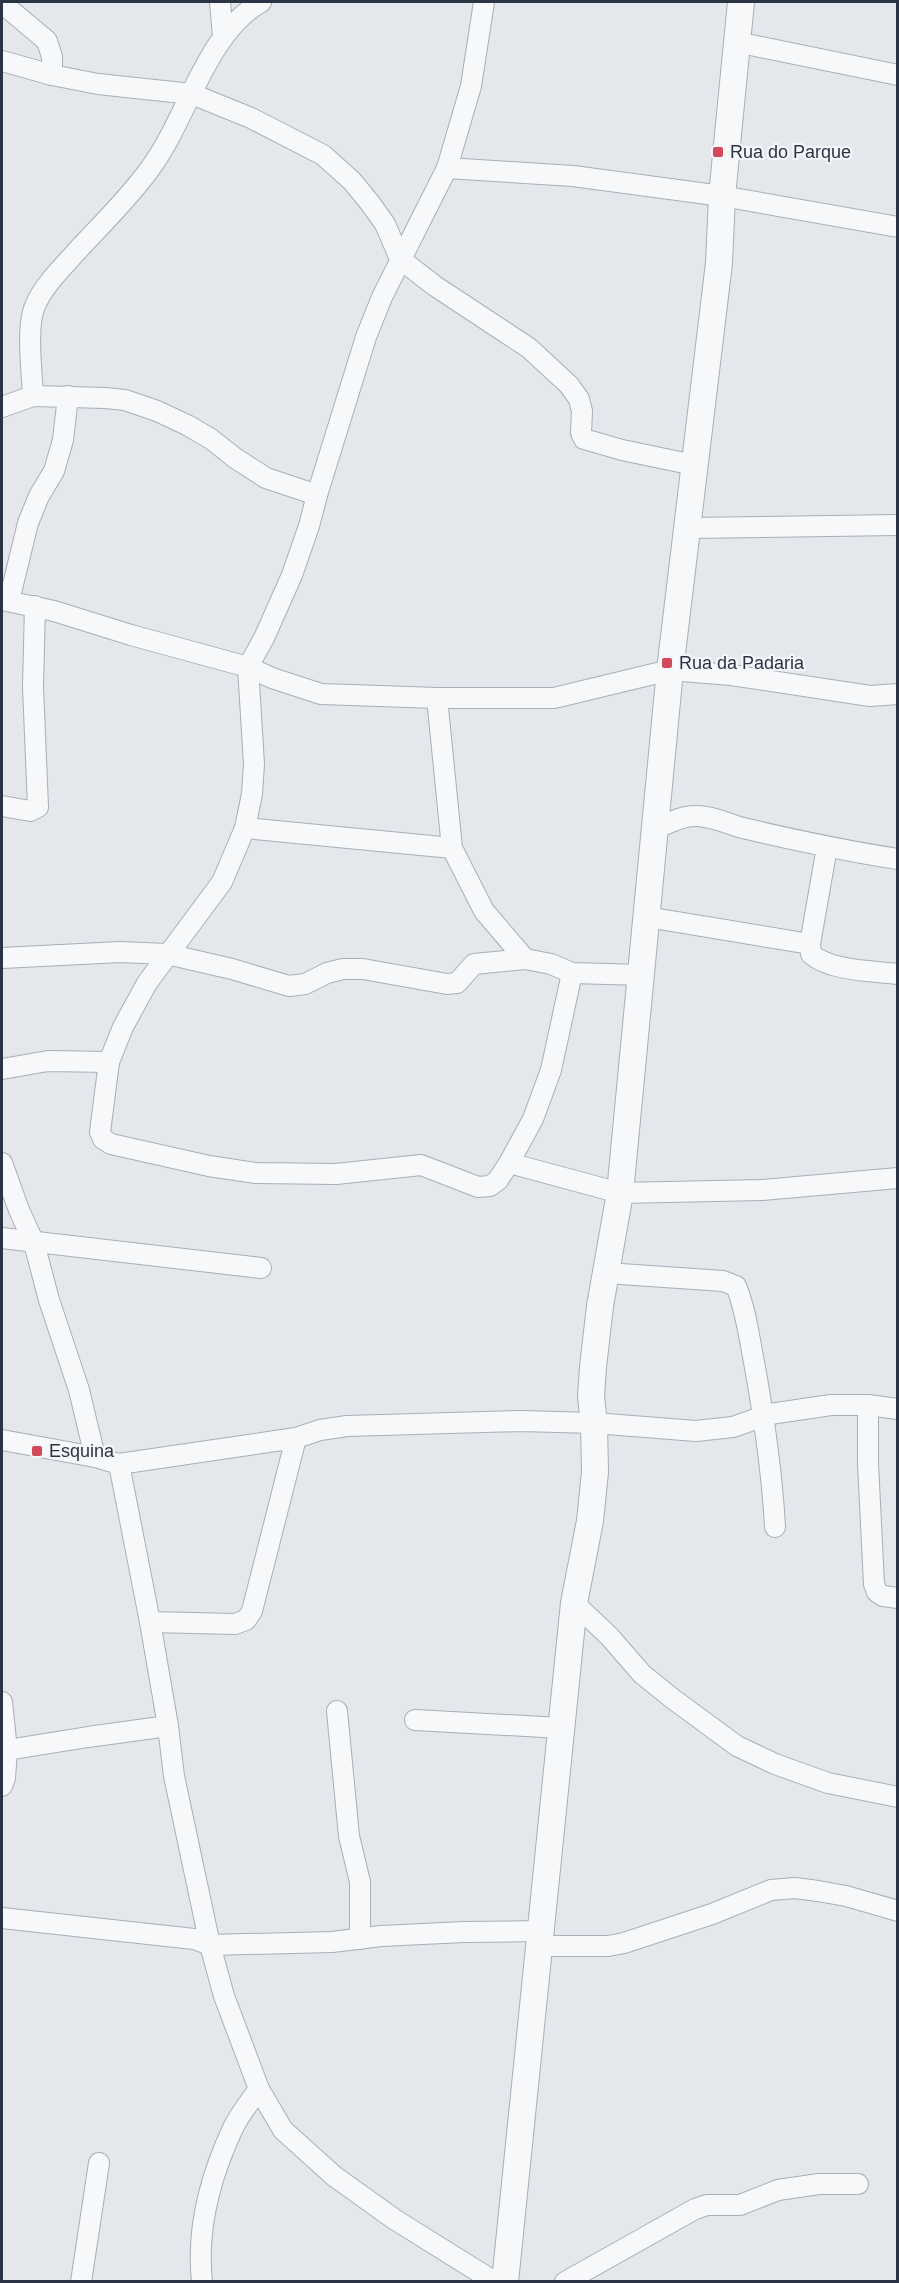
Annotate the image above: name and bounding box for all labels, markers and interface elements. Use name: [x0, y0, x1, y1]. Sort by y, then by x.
place label: Rua do Parque: [730, 142, 851, 162]
marker: Rua do Parque: [711, 145, 725, 159]
place label: Rua da Padaria: [679, 653, 805, 673]
marker: Rua da Padaria: [660, 656, 674, 670]
place label: Esquina: [49, 1441, 115, 1461]
marker: Esquina: [30, 1444, 44, 1458]

